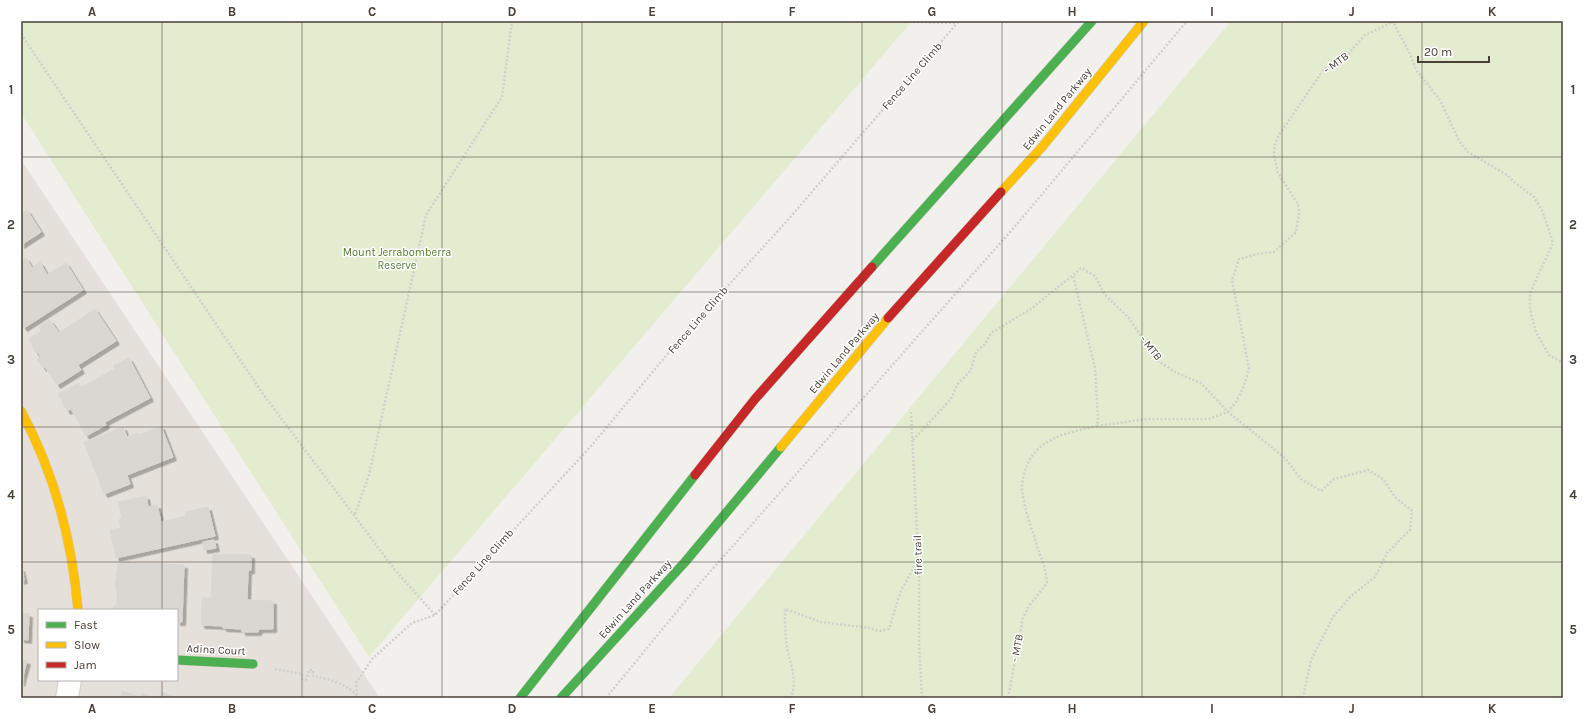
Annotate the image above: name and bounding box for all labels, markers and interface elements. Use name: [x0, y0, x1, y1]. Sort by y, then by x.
text: A: [88, 4, 96, 19]
text: B: [228, 4, 236, 19]
text: C: [368, 4, 376, 19]
text: D: [508, 4, 517, 19]
text: E: [648, 4, 656, 19]
text: F: [788, 4, 796, 19]
text: G: [928, 4, 936, 19]
text: H: [1067, 4, 1077, 19]
text: I: [1210, 4, 1214, 19]
text: J: [1349, 4, 1355, 19]
text: K: [1488, 4, 1497, 19]
scale bar: [1418, 38, 1489, 64]
street label: Fence Line Climb: [879, 40, 945, 112]
text: 20 m: [1424, 45, 1452, 59]
street label: - MTB: [1321, 49, 1351, 77]
street label: Edwin Land Parkway: [1020, 65, 1094, 153]
text: 1: [9, 82, 13, 97]
text: 1: [1571, 82, 1575, 97]
text: 2: [7, 217, 15, 232]
text: 2: [1569, 217, 1577, 232]
park label: Mount Jerrabomberra Reserve: [343, 246, 451, 272]
street label: Fence Line Climb: [665, 284, 731, 356]
street label: Edwin Land Parkway: [806, 310, 882, 396]
street label: - MTB: [1137, 333, 1165, 363]
text: 3: [7, 352, 15, 367]
text: 3: [1569, 352, 1577, 367]
text: 4: [7, 487, 15, 502]
text: 4: [1569, 487, 1577, 502]
street label: Fence Line Climb: [450, 526, 516, 598]
street label: fire trail: [911, 535, 925, 575]
street label: Edwin Land Parkway: [596, 557, 674, 641]
legend: [38, 609, 178, 681]
text: Fast: [74, 618, 98, 632]
text: 5: [7, 622, 15, 637]
text: 5: [1569, 622, 1577, 637]
street label: - MTB: [1008, 633, 1026, 663]
text: Slow: [74, 638, 100, 652]
street label: Adina Court: [186, 642, 246, 658]
text: Jam: [74, 658, 97, 672]
text: A: [88, 701, 96, 716]
text: B: [228, 701, 236, 716]
text: C: [368, 701, 376, 716]
text: D: [508, 701, 517, 716]
text: E: [648, 701, 656, 716]
text: F: [788, 701, 796, 716]
text: G: [928, 701, 936, 716]
text: H: [1067, 701, 1077, 716]
text: I: [1210, 701, 1214, 716]
text: J: [1349, 701, 1355, 716]
text: K: [1488, 701, 1497, 716]

